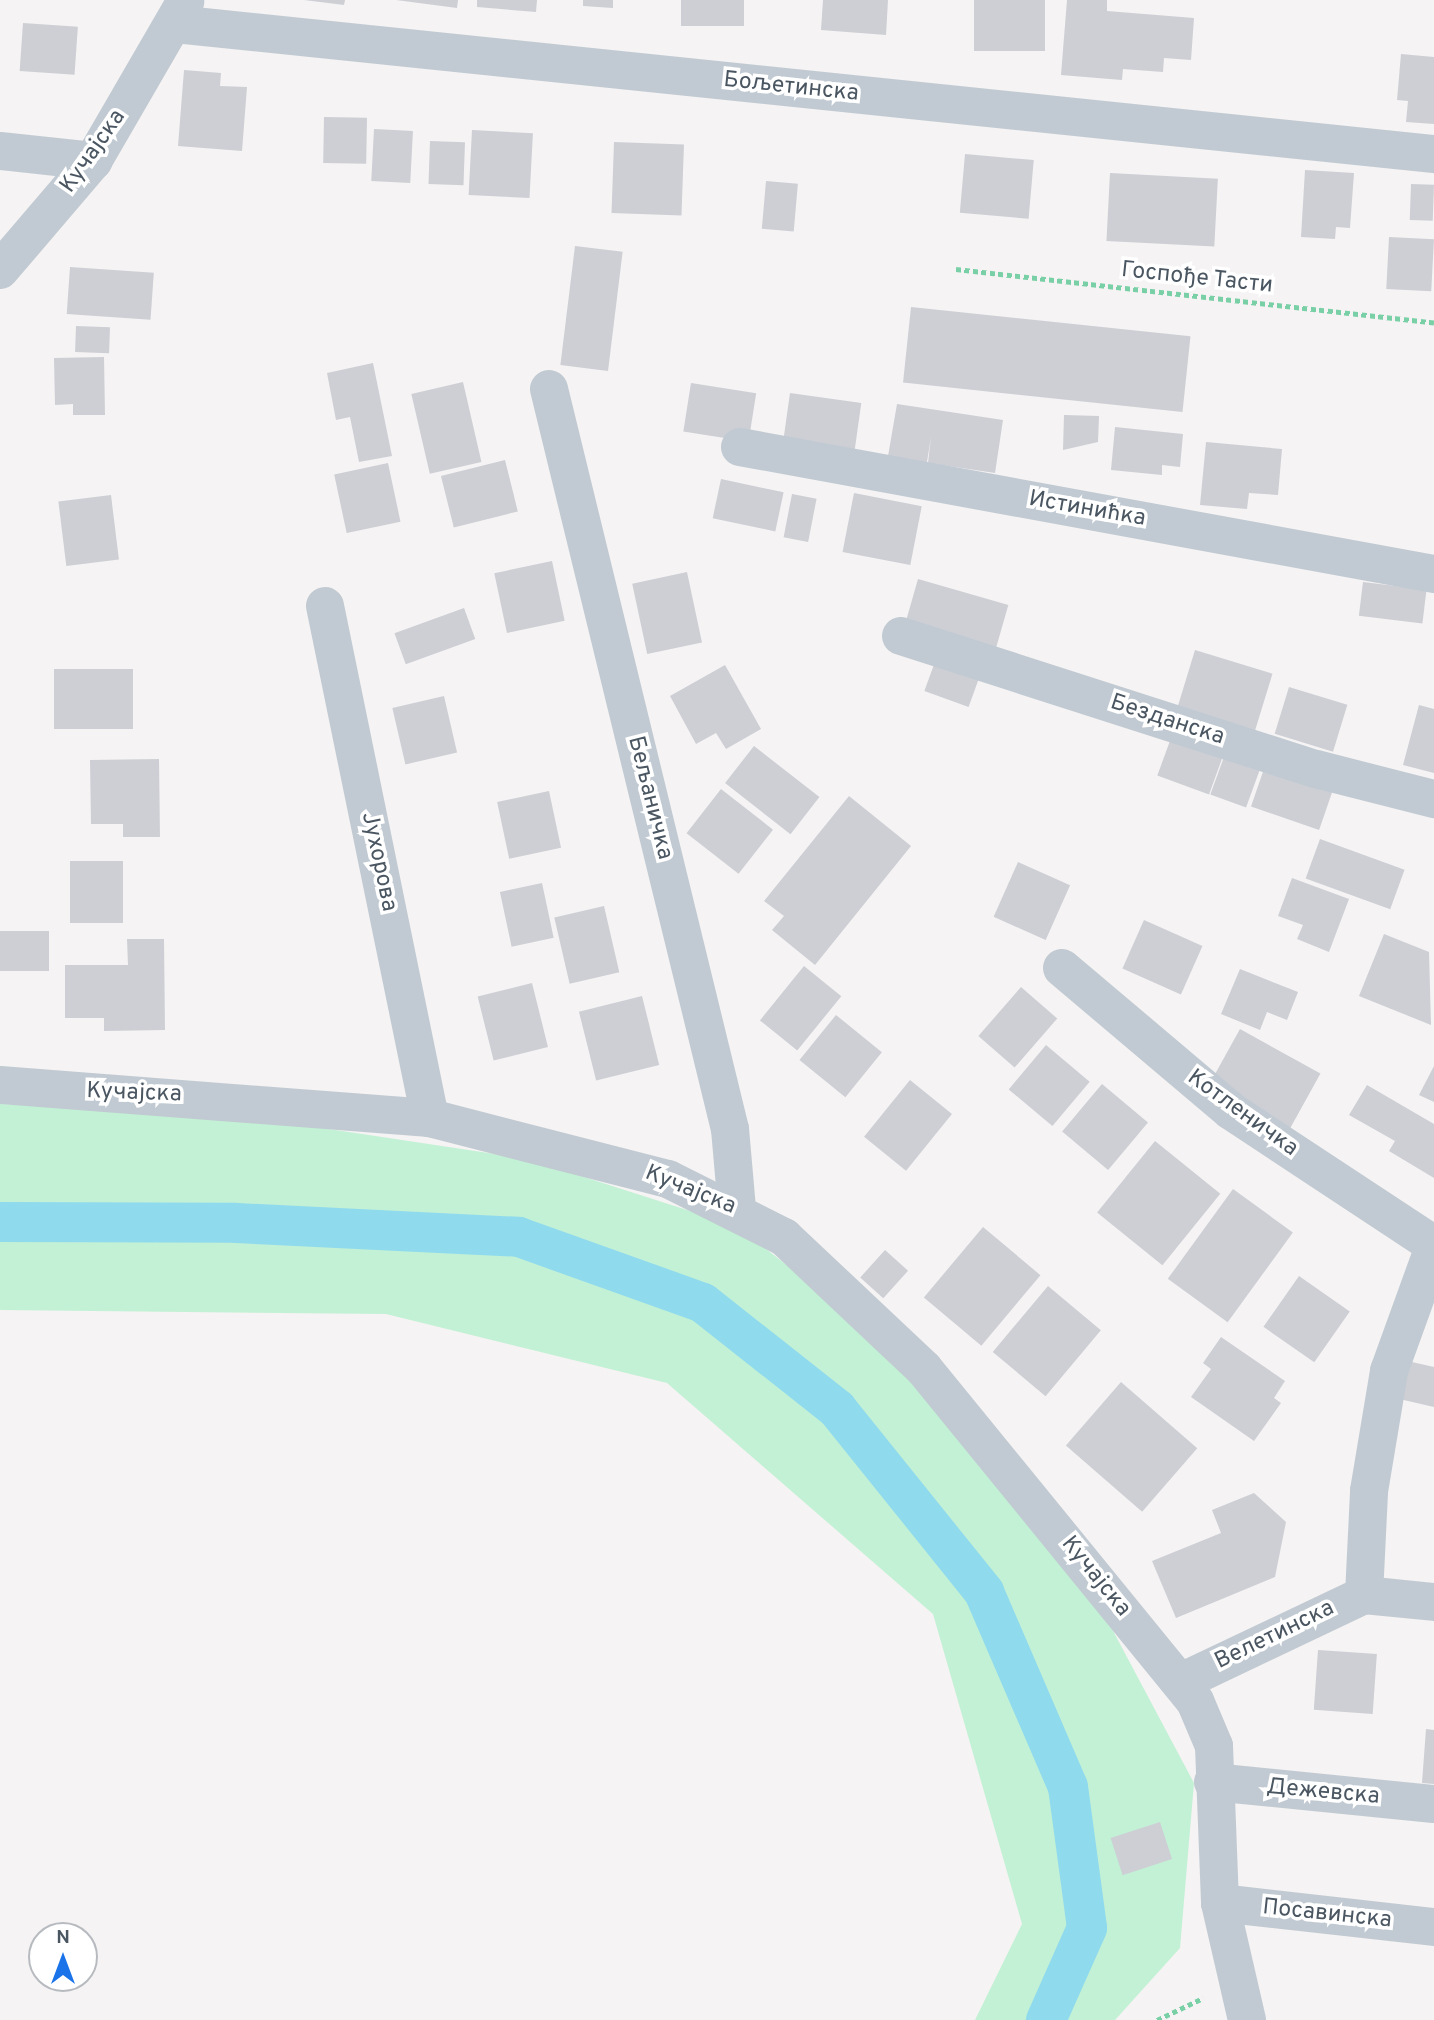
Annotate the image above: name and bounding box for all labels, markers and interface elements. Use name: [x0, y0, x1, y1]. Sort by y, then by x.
street label: Бољетинска: [722, 67, 860, 109]
street label: Кучајска: [55, 105, 133, 199]
street label: Госпође Тасти: [1119, 257, 1275, 301]
street label: Истинићка: [1026, 486, 1148, 534]
street label: Безданска: [1106, 690, 1228, 752]
street label: Бељаничка: [620, 733, 678, 863]
street label: Јухорова: [354, 810, 402, 914]
street label: Котленичка: [1181, 1065, 1303, 1163]
street label: Кучајска: [86, 1079, 182, 1109]
street label: Кучајска: [641, 1160, 739, 1222]
street label: Кучајска: [1054, 1531, 1136, 1623]
street label: Велетинска: [1211, 1595, 1339, 1677]
street label: Дежевска: [1265, 1774, 1381, 1812]
street label: Посавинска: [1261, 1894, 1393, 1936]
north arrow: [28, 1922, 98, 1992]
text: N: [56, 1926, 70, 1950]

